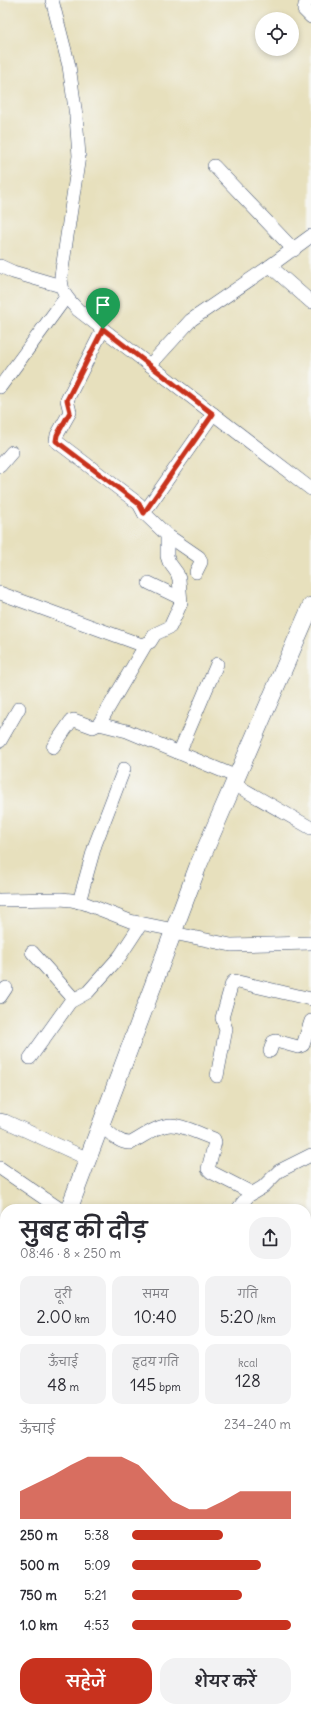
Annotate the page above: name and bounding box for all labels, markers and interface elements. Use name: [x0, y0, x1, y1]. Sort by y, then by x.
map controls: [255, 12, 299, 56]
button: locate: [255, 12, 299, 56]
pin: [86, 288, 120, 329]
icon: arrive: [92, 294, 114, 316]
text: सुबह की दौड़: [20, 1216, 147, 1244]
button: share: [249, 1217, 291, 1259]
text: 08:46 · 8 × 250 m: [20, 1245, 121, 1262]
text: दूरी: [55, 1287, 72, 1301]
text: समय: [142, 1287, 169, 1301]
text: गति: [238, 1287, 258, 1301]
text: 2.00: [37, 1306, 72, 1328]
text: 10:40: [134, 1306, 177, 1328]
text: 5:20: [220, 1306, 254, 1328]
text: km: [72, 1312, 90, 1326]
text: /km: [254, 1312, 276, 1326]
text: ऊँचाई: [48, 1355, 78, 1369]
text: हृदय गति: [132, 1355, 179, 1369]
text: kcal: [238, 1356, 258, 1370]
text: 128: [235, 1370, 261, 1392]
text: 48: [47, 1374, 67, 1396]
text: 145: [130, 1374, 156, 1396]
text: m: [67, 1380, 79, 1394]
text: bpm: [156, 1380, 181, 1394]
text: 234–240 m: [224, 1416, 291, 1433]
text: ऊँचाई: [20, 1420, 55, 1437]
text: 250 m: [20, 1527, 58, 1544]
text: 5:38: [84, 1527, 109, 1544]
text: 500 m: [20, 1557, 59, 1574]
text: 5:09: [84, 1557, 110, 1574]
text: 750 m: [20, 1587, 57, 1604]
text: 5:21: [84, 1587, 107, 1604]
text: 1.0 km: [20, 1617, 58, 1634]
text: 4:53: [84, 1617, 109, 1634]
button: सहेजें: [20, 1658, 152, 1704]
button: शेयर करें: [160, 1658, 291, 1704]

